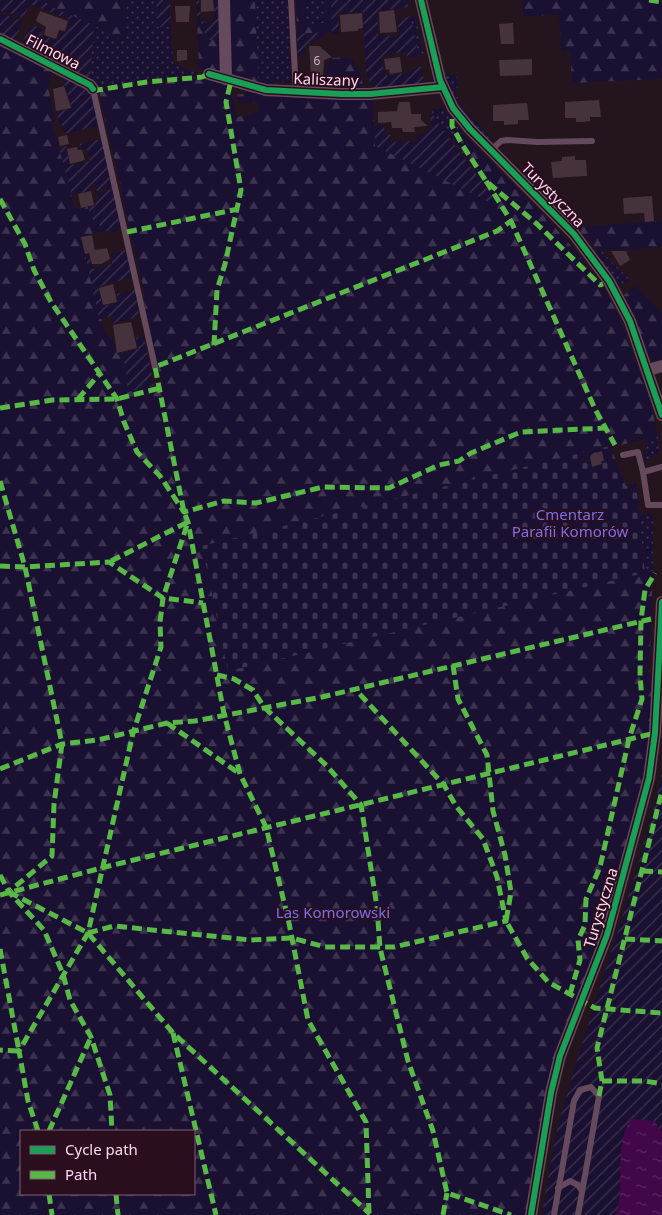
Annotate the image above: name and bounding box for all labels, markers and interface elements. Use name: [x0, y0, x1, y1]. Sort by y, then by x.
street label: Filmowa: [23, 29, 84, 73]
house number: 6: [314, 52, 321, 69]
street label: Kaliszany: [293, 68, 359, 90]
street label: Turystyczna: [518, 158, 590, 231]
park label: Cmentarz Parafii Komorów: [512, 504, 628, 541]
street label: Turystyczna: [578, 865, 622, 950]
park label: Las Komorowski: [276, 902, 390, 922]
legend: [20, 1130, 195, 1195]
text: Cycle path: [65, 1139, 138, 1159]
text: Path: [65, 1164, 97, 1184]

